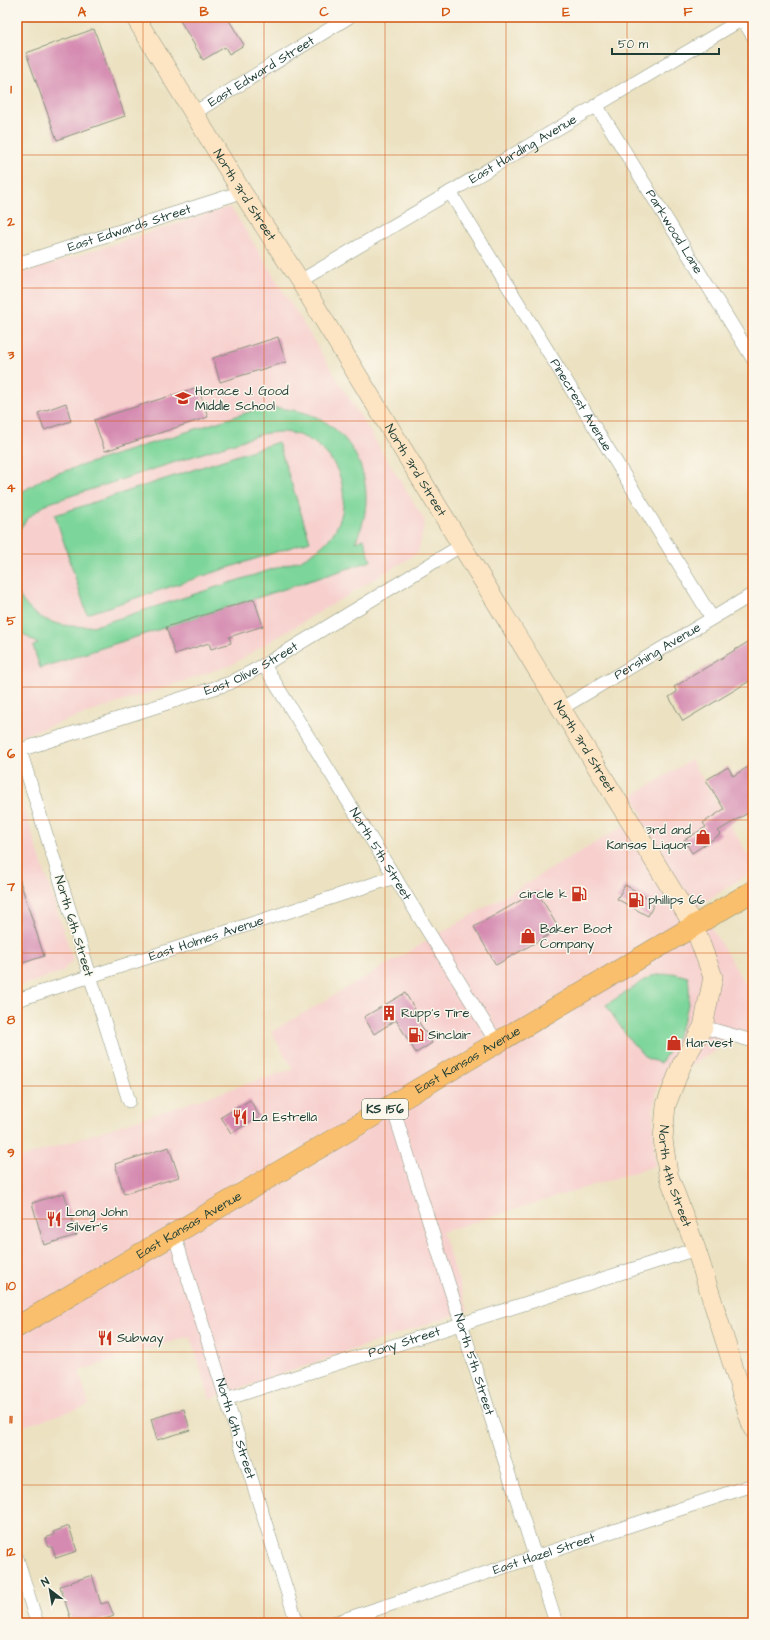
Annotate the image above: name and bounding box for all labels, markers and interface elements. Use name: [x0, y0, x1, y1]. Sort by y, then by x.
text: A: [78, 3, 87, 21]
text: B: [199, 3, 209, 21]
text: C: [319, 3, 329, 21]
text: D: [442, 3, 451, 21]
text: E: [562, 3, 570, 21]
text: F: [683, 3, 693, 21]
scale bar: [612, 30, 719, 56]
street label: East Edward Street: [205, 31, 318, 111]
text: 50 m: [618, 36, 649, 53]
text: 1: [10, 80, 12, 98]
street label: East Harding Avenue: [466, 110, 580, 188]
street label: North 3rd Street: [209, 146, 281, 245]
street label: Parkwood Lane: [641, 186, 707, 277]
street label: East Edwards Street: [65, 200, 194, 256]
text: 2: [6, 213, 15, 231]
text: 3: [7, 346, 15, 364]
street label: Pinecrest Avenue: [546, 355, 616, 455]
place label: Horace J. Good Middle School: [195, 382, 289, 415]
school or university icon: Horace J. Good Middle School: [174, 389, 192, 407]
street label: North 3rd Street: [380, 420, 451, 520]
text: 4: [7, 479, 16, 497]
text: 5: [6, 612, 16, 630]
street label: Pershing Avenue: [611, 618, 704, 684]
street label: East Olive Street: [202, 637, 302, 700]
street label: North 3rd Street: [549, 697, 620, 797]
text: 6: [7, 745, 16, 763]
street label: North 5th Street: [345, 804, 416, 904]
place label: 3rd and Kansas Liquor: [606, 821, 691, 854]
shop icon: 3rd and Kansas Liquor: [694, 828, 712, 846]
street label: North 6th Street: [50, 873, 98, 979]
text: 7: [6, 878, 16, 896]
place label: circle k: [519, 885, 567, 903]
fuel station icon: circle k: [570, 885, 588, 903]
fuel station icon: phillips 66: [627, 891, 645, 909]
place label: phillips 66: [648, 891, 705, 909]
street label: East Holmes Avenue: [146, 911, 266, 966]
place label: Baker Boot Company: [540, 920, 613, 954]
shop icon: Baker Boot Company: [519, 927, 537, 945]
building icon: Rupp's Tire: [380, 1004, 398, 1022]
place label: Rupp's Tire: [401, 1004, 469, 1022]
text: 8: [7, 1011, 16, 1029]
street label: East Kansas Avenue: [412, 1022, 524, 1098]
fuel station icon: Sinclair: [407, 1026, 425, 1044]
place label: Sinclair: [428, 1026, 471, 1044]
shop icon: Harvest: [665, 1034, 683, 1052]
place label: Harvest: [686, 1034, 734, 1052]
road number: KS 156: [362, 1099, 408, 1119]
restaurant icon: La Estrella: [231, 1108, 249, 1126]
place label: La Estrella: [252, 1108, 318, 1126]
street label: North 4th Street: [654, 1124, 696, 1230]
text: 9: [7, 1144, 15, 1162]
street label: East Kansas Avenue: [133, 1187, 245, 1263]
place label: Long John Silver's: [66, 1203, 128, 1236]
restaurant icon: Long John Silver's: [45, 1210, 63, 1228]
text: 10: [6, 1277, 17, 1295]
street label: North 5th Street: [450, 1311, 499, 1418]
street label: Pony Street: [366, 1322, 443, 1362]
restaurant icon: Subway: [96, 1329, 114, 1347]
place label: Subway: [117, 1329, 164, 1348]
street label: North 6th Street: [211, 1376, 260, 1482]
text: 11: [9, 1410, 13, 1428]
street label: East Hazel Street: [490, 1528, 598, 1579]
text: 12: [6, 1543, 16, 1561]
north arrow: [30, 1570, 70, 1610]
text: N: [38, 1574, 52, 1590]

